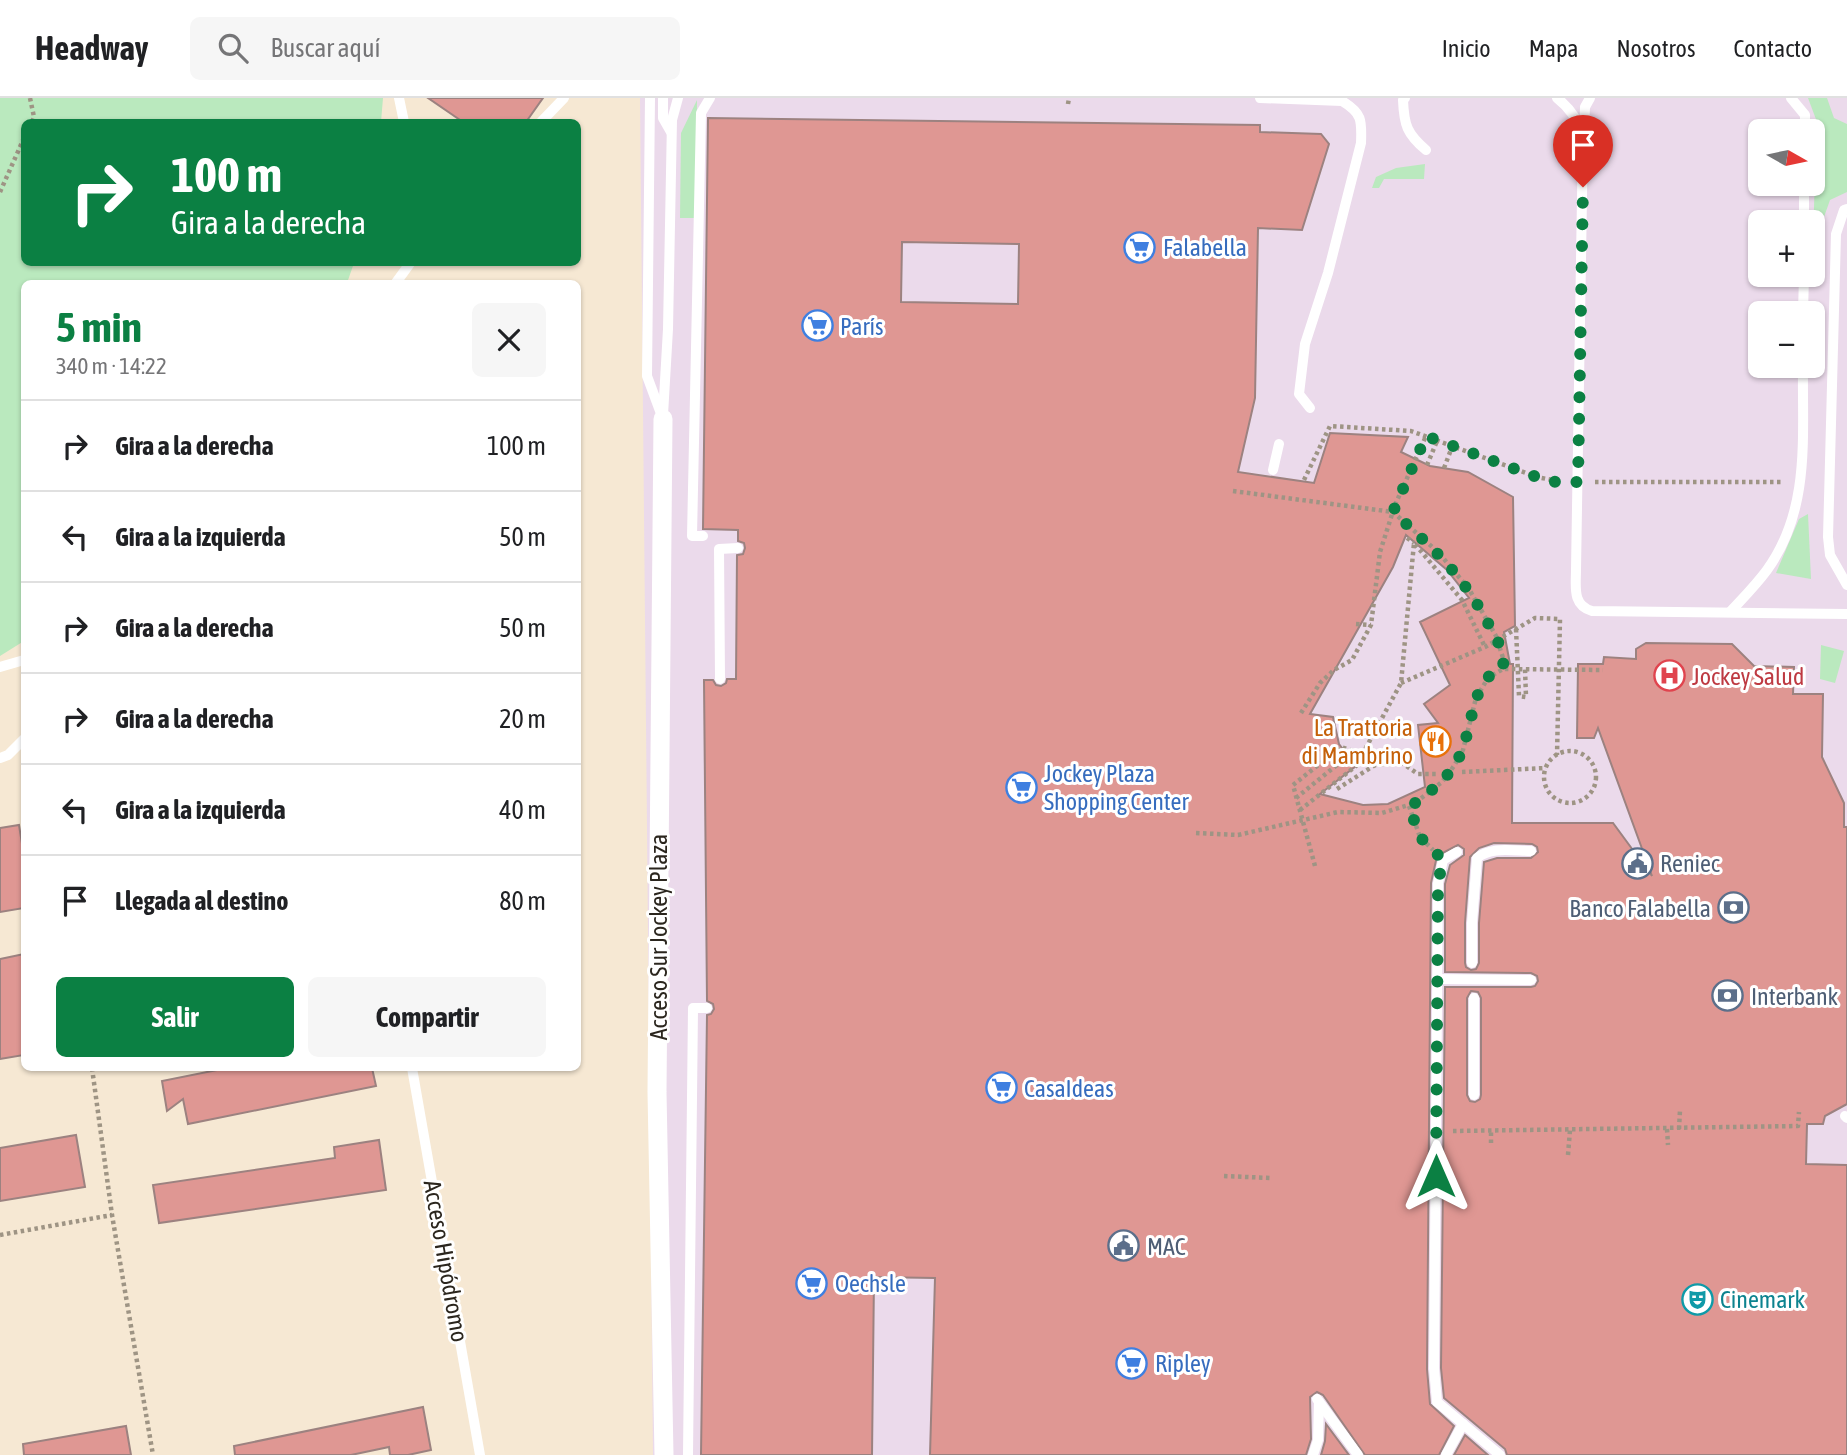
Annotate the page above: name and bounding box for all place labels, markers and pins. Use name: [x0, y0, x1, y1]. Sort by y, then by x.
pin: [1553, 115, 1613, 187]
supermarket icon: Falabella: [1123, 230, 1157, 264]
place label: Falabella: [1163, 234, 1247, 261]
supermarket icon: París: [800, 309, 834, 343]
place label: París: [840, 313, 884, 340]
hospital icon: Jockey Salud: [1652, 659, 1686, 693]
place label: Jockey Salud: [1692, 663, 1804, 690]
place label: La Trattoria di Mambrino: [1301, 714, 1413, 769]
restaurant icon: La Trattoria di Mambrino: [1419, 724, 1453, 758]
place label: Jockey Plaza Shopping Center: [1044, 760, 1189, 815]
supermarket icon: Jockey Plaza Shopping Center: [1004, 770, 1038, 804]
public building icon: Reniec: [1620, 846, 1654, 880]
place label: Reniec: [1660, 850, 1720, 877]
bank icon: Banco Falabella: [1717, 891, 1751, 925]
place label: Banco Falabella: [1569, 895, 1711, 922]
bank icon: Interbank: [1711, 979, 1745, 1013]
place label: Interbank: [1751, 983, 1839, 1010]
supermarket icon: CasaIdeas: [984, 1071, 1018, 1105]
place label: CasaIdeas: [1024, 1075, 1114, 1102]
public building icon: MAC: [1107, 1229, 1141, 1263]
place label: MAC: [1147, 1233, 1186, 1260]
supermarket icon: Oechsle: [795, 1266, 829, 1300]
place label: Oechsle: [835, 1270, 906, 1297]
theatre icon: Cinemark: [1680, 1282, 1714, 1316]
place label: Cinemark: [1720, 1286, 1805, 1313]
supermarket icon: Ripley: [1115, 1346, 1149, 1380]
place label: Ripley: [1155, 1350, 1211, 1377]

